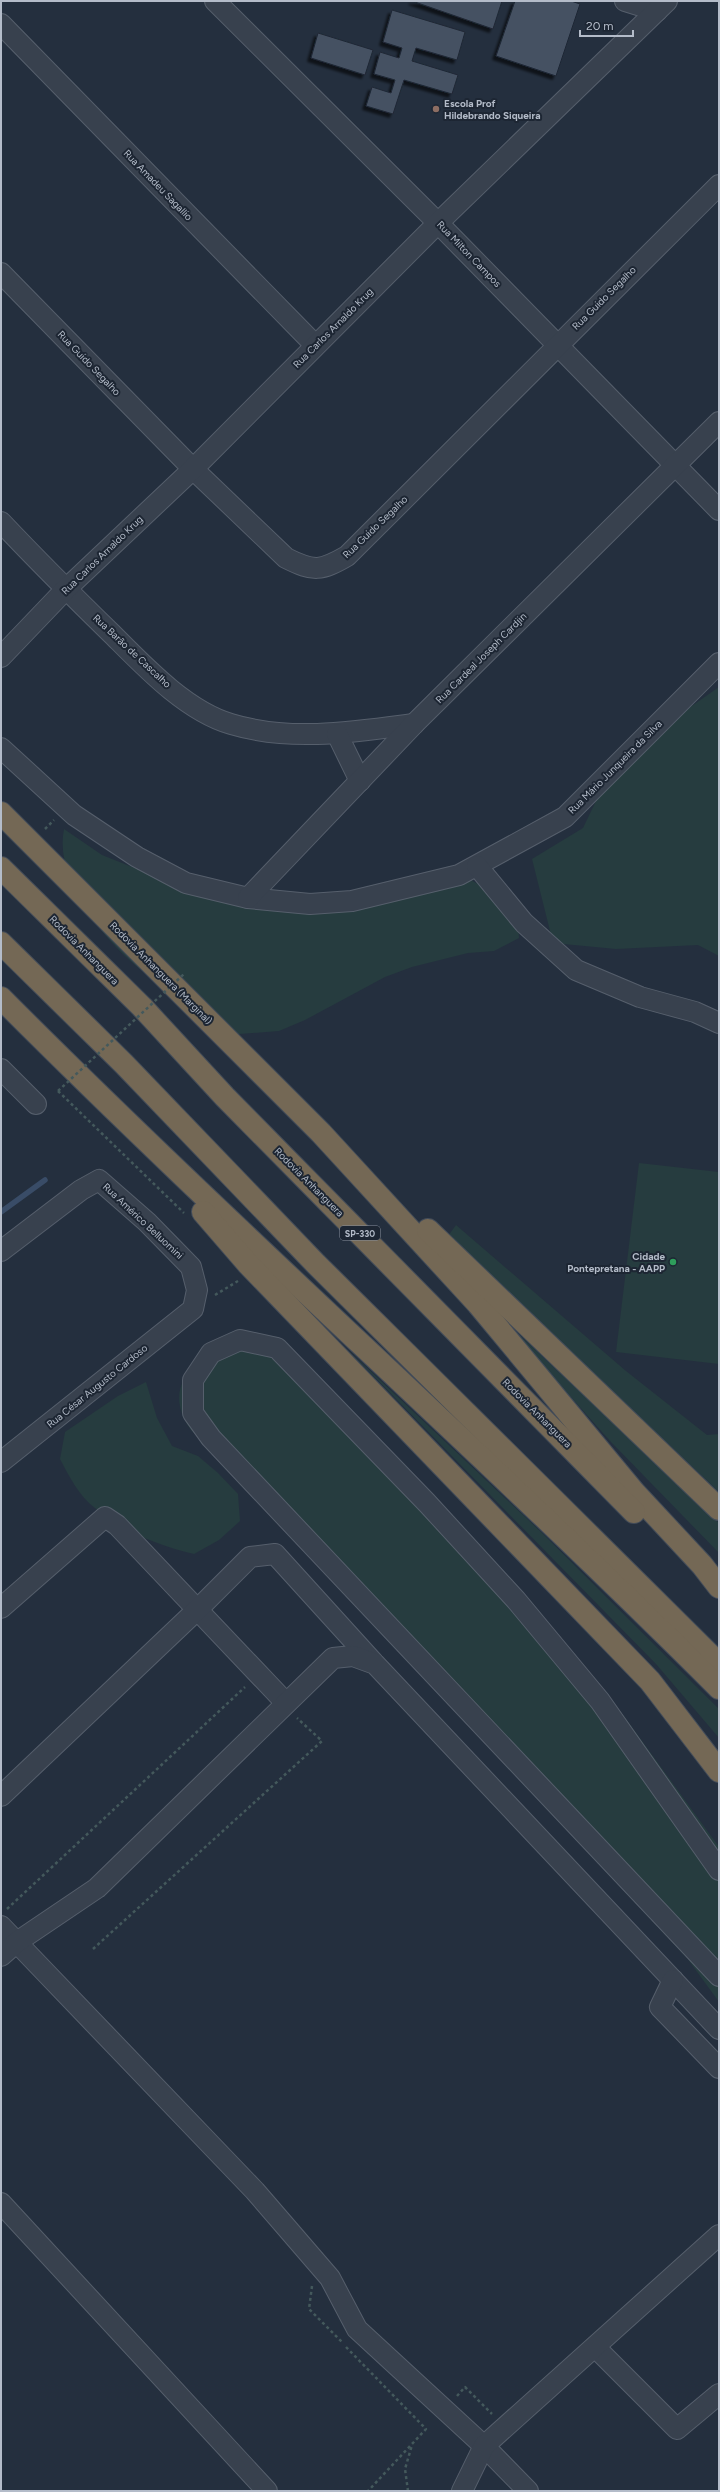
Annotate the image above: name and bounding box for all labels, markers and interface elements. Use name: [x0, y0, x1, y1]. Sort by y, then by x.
scale bar: [580, 12, 633, 38]
text: 20 m: [586, 19, 614, 33]
place label: Escola Prof Hildebrando Siqueira: [444, 97, 541, 122]
marker: Escola Prof Hildebrando Siqueira: [431, 104, 441, 114]
street label: Rua Amadeu Sagallio: [121, 147, 195, 223]
street label: Rua Milton Campos: [434, 218, 504, 290]
street label: Rua Guido Segalho: [569, 263, 639, 333]
street label: Rua Carlos Arnaldo Krug: [290, 285, 376, 371]
street label: Rua Guido Segalho: [55, 328, 123, 398]
street label: Rua Guido Segalho: [340, 493, 410, 561]
street label: Rua Carlos Arnaldo Krug: [59, 513, 146, 597]
street label: Rua Cardeal Joseph Cardjin: [433, 609, 530, 706]
street label: Rua Barão de Cascalho: [90, 611, 174, 691]
street label: Rua Mário Junqueira da Silva: [565, 717, 665, 817]
street label: Rodovia Anhanguera: [47, 913, 121, 987]
street label: Rodovia Anhanguera (Marginal): [107, 919, 215, 1027]
street label: Rodovia Anhanguera: [272, 1145, 346, 1219]
street label: Rua Américo Belluomini: [100, 1180, 186, 1262]
road number: SP-330: [340, 1226, 380, 1240]
place label: Cidade Pontepretana - AAPP: [567, 1250, 665, 1275]
marker: Cidade Pontepretana - AAPP: [668, 1257, 678, 1267]
street label: Rua César Augusto Cardoso: [44, 1341, 150, 1431]
street label: Rodovia Anhanguera: [500, 1376, 574, 1450]

